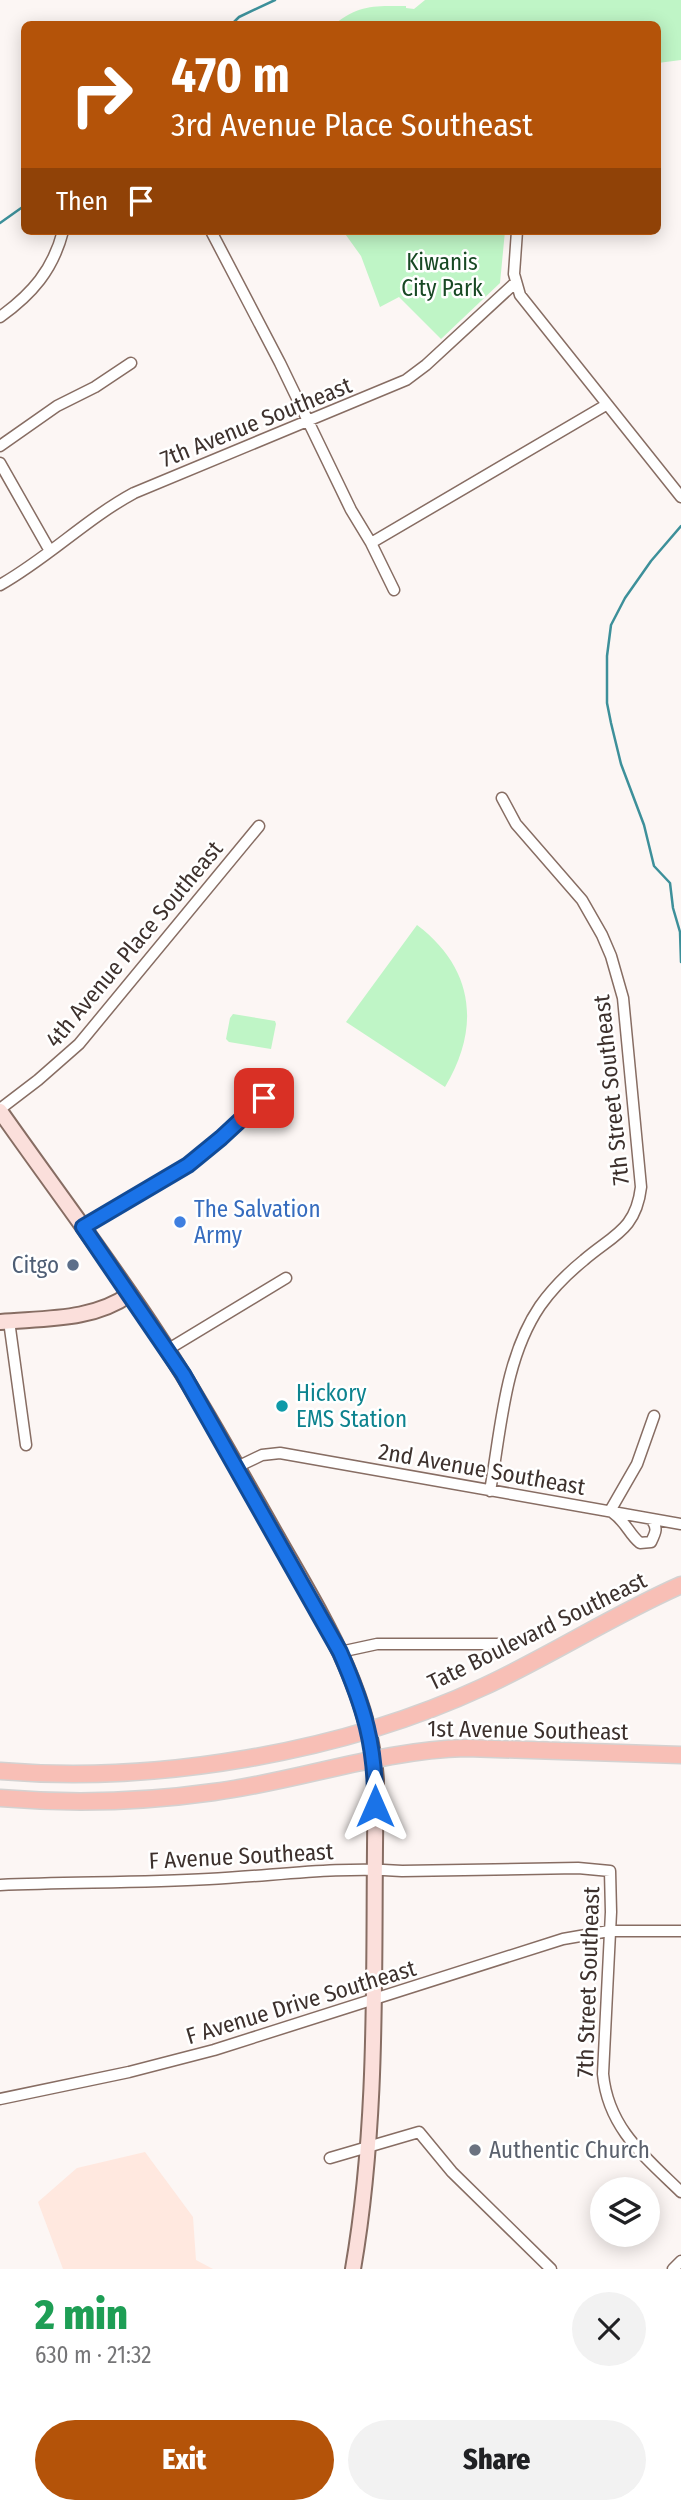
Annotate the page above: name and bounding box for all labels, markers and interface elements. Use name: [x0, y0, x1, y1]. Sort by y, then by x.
text: 470 m: [171, 46, 290, 105]
icon: right: [56, 49, 147, 140]
text: 3rd Avenue Place Southeast: [171, 106, 533, 144]
icon: arrive: [122, 182, 160, 220]
text: Then: [56, 186, 108, 217]
park label: Kiwanis City Park: [401, 248, 483, 302]
street label: 7th Avenue Southeast: [156, 371, 356, 473]
street label: 4th Avenue Place Southeast: [39, 835, 229, 1053]
street label: 7th Street Southeast: [587, 993, 635, 1186]
pin: [234, 1068, 294, 1128]
icon: arrive: [245, 1079, 283, 1117]
place label: The Salvation Army: [194, 1195, 321, 1249]
marker: The Salvation Army: [172, 1214, 188, 1230]
place label: Citgo: [12, 1251, 59, 1279]
marker: Citgo: [65, 1257, 81, 1273]
place label: Hickory EMS Station: [296, 1379, 407, 1433]
marker: Hickory EMS Station: [274, 1398, 290, 1414]
street label: 2nd Avenue Southeast: [377, 1437, 588, 1501]
street label: Tate Boulevard Southeast: [423, 1566, 651, 1696]
street label: 1st Avenue Southeast: [427, 1714, 629, 1746]
position arrow: [338, 1769, 412, 1843]
street label: F Avenue Southeast: [148, 1837, 334, 1875]
street label: 7th Street Southeast: [571, 1886, 605, 2078]
street label: F Avenue Drive Southeast: [183, 1954, 420, 2050]
place label: Authentic Church: [489, 2136, 650, 2164]
marker: Authentic Church: [467, 2142, 483, 2158]
map controls: [590, 2177, 660, 2247]
button: layers: [590, 2177, 660, 2247]
text: 2 min: [35, 2290, 128, 2340]
button: close: [572, 2292, 646, 2366]
text: 630 m · 21:32: [35, 2341, 151, 2369]
button: Exit: [35, 2420, 334, 2500]
button: Share: [348, 2420, 646, 2500]

